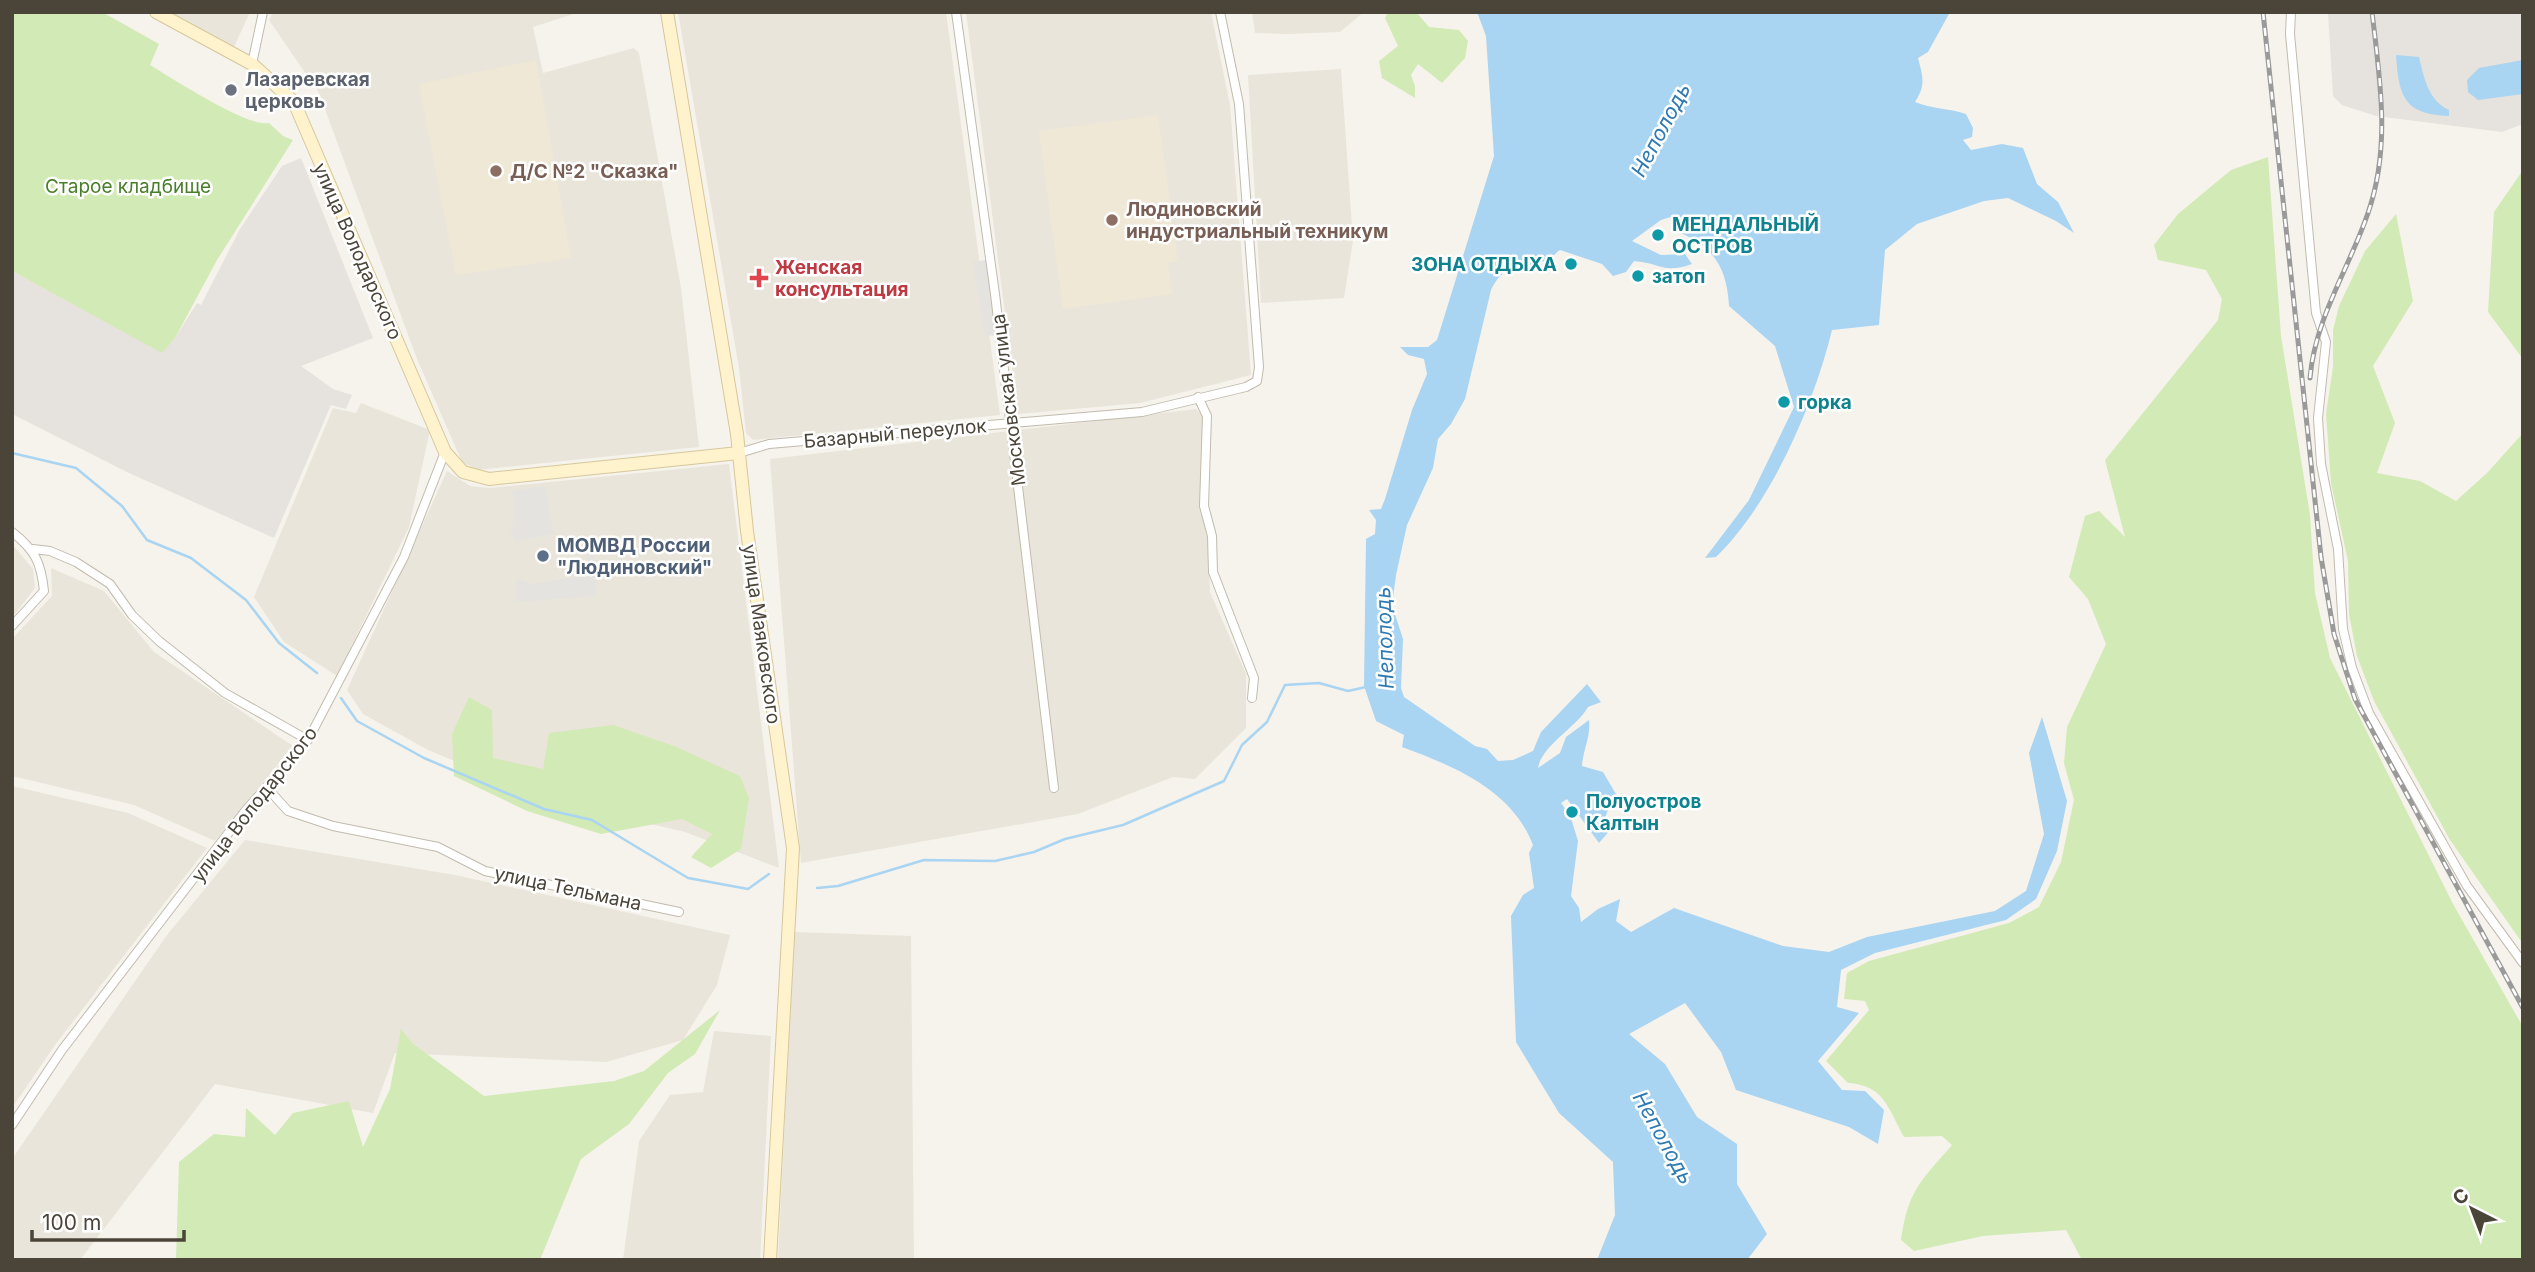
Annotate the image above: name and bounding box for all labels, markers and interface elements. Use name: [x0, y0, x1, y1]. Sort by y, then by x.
place label: Лазаревская церковь: [245, 68, 370, 113]
water label: Неполодь: [1626, 79, 1696, 181]
marker: Лазаревская церковь: [223, 82, 239, 98]
street label: улица Володарского: [308, 159, 407, 343]
place label: Д/С №2 "Сказка": [510, 160, 679, 183]
marker: Д/С №2 "Сказка": [488, 163, 504, 179]
park label: Старое кладбище: [45, 175, 211, 198]
place label: Людиновский индустриальный техникум: [1126, 198, 1388, 243]
marker: Людиновский индустриальный техникум: [1104, 212, 1120, 228]
place label: МЕНДАЛЬНЫЙ ОСТРОВ: [1672, 212, 1819, 258]
marker: МЕНДАЛЬНЫЙ ОСТРОВ: [1650, 227, 1666, 243]
place label: ЗОНА ОТДЫХА: [1411, 253, 1557, 276]
place label: Женская консультация: [775, 256, 909, 301]
marker: ЗОНА ОТДЫХА: [1563, 256, 1579, 272]
place label: затоп: [1652, 265, 1705, 288]
marker: Женская консультация: [749, 268, 769, 288]
marker: затоп: [1630, 268, 1646, 284]
street label: Московская улица: [987, 313, 1030, 487]
place label: горка: [1798, 391, 1852, 414]
marker: горка: [1776, 394, 1792, 410]
street label: Базарный переулок: [803, 414, 988, 453]
place label: МОМВД России "Людиновский": [557, 534, 712, 579]
street label: улица Маяковского: [738, 543, 786, 725]
marker: МОМВД России "Людиновский": [535, 548, 551, 564]
water label: Неполодь: [1370, 586, 1399, 690]
street label: улица Володарского: [186, 722, 322, 887]
place label: Полуостров Калтын: [1586, 790, 1701, 835]
marker: Полуостров Калтын: [1564, 804, 1580, 820]
street label: улица Тельмана: [492, 862, 644, 915]
water label: Неполодь: [1628, 1087, 1699, 1189]
north arrow: [2437, 1174, 2507, 1244]
text: С: [2448, 1183, 2474, 1210]
scale bar: [32, 1198, 184, 1242]
text: 100 m: [42, 1210, 101, 1235]

